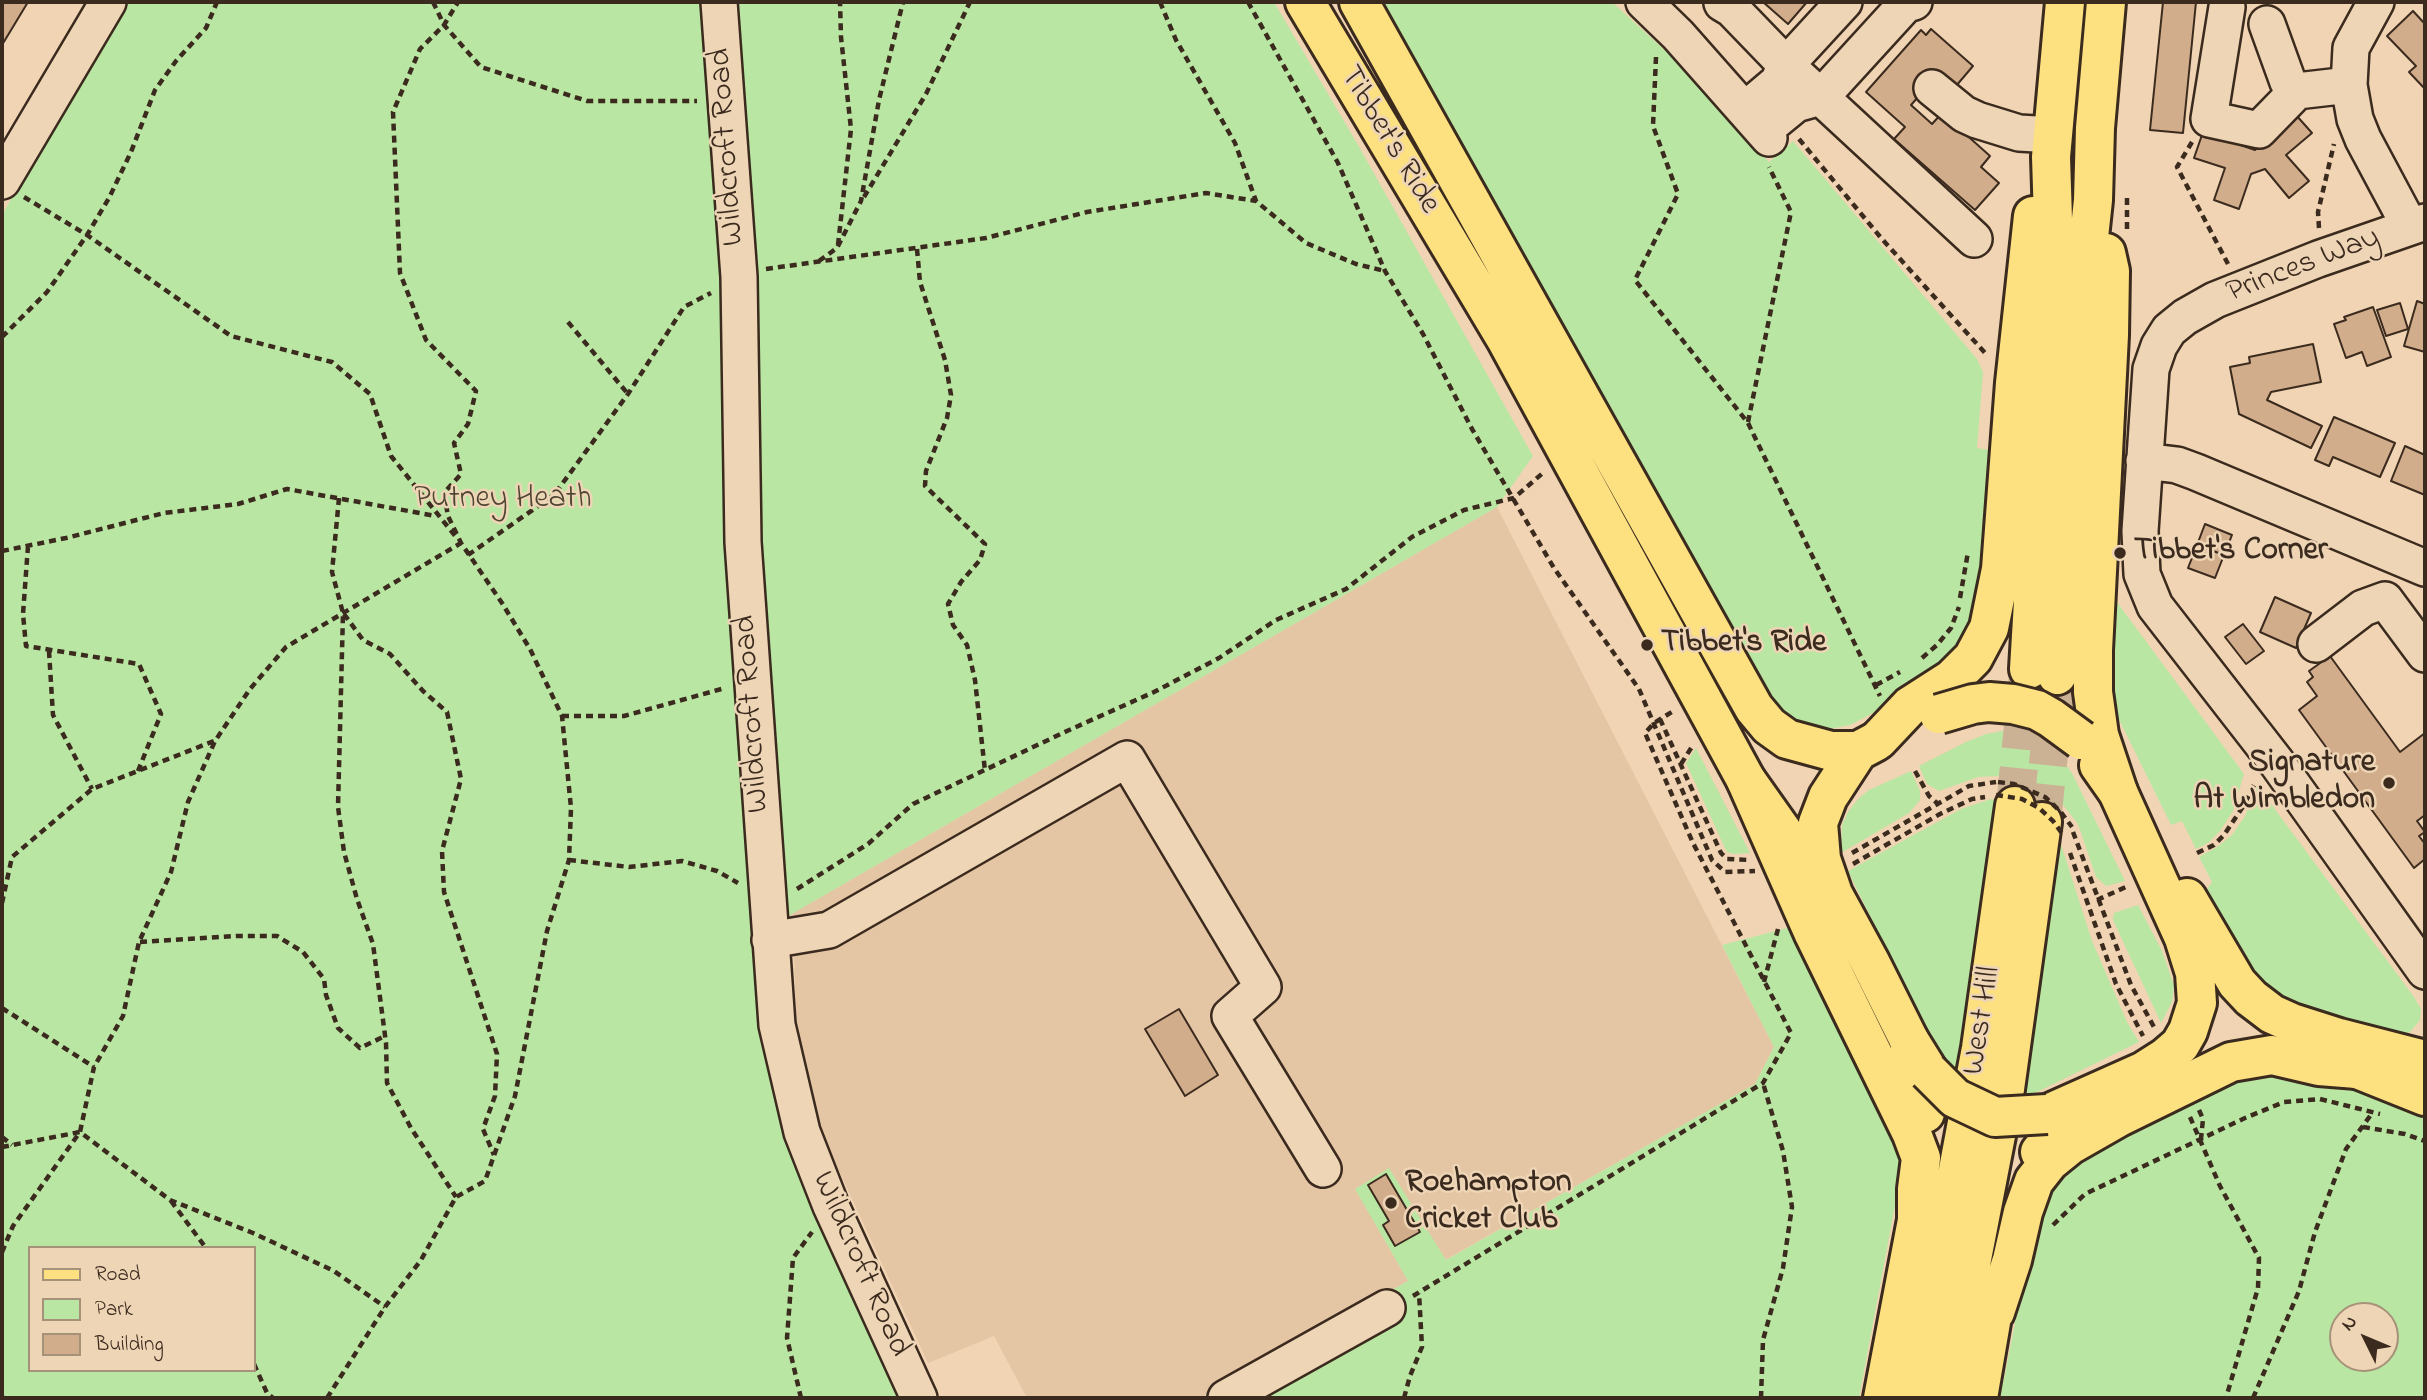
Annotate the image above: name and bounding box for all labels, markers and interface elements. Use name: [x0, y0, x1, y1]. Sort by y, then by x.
street label: Wildcroft Road: [703, 47, 755, 247]
street label: Tibbet's Ride: [1329, 60, 1447, 222]
street label: Princes Way: [2222, 220, 2386, 314]
park label: Putney Heath: [414, 482, 592, 520]
place label: Tibbet's Corner: [2134, 534, 2328, 572]
marker: Tibbet's Corner: [2112, 545, 2128, 561]
street label: Wildcroft Road: [728, 614, 780, 814]
place label: Tibbet's Ride: [1661, 626, 1826, 664]
marker: Tibbet's Ride: [1639, 637, 1655, 653]
place label: Signature At Wimbledon: [2193, 746, 2375, 821]
marker: Signature At Wimbledon: [2381, 775, 2397, 791]
street label: West Hill: [1956, 964, 2012, 1078]
place label: Roehampton Cricket Club: [1405, 1166, 1572, 1241]
street label: Wildcroft Road: [801, 1167, 917, 1363]
marker: Roehampton Cricket Club: [1383, 1195, 1399, 1211]
legend: [28, 1246, 256, 1372]
text: Road: [95, 1260, 141, 1290]
text: Park: [95, 1295, 133, 1325]
north arrow: [2329, 1302, 2399, 1372]
text: N: [2335, 1310, 2364, 1338]
text: Building: [95, 1330, 164, 1360]

